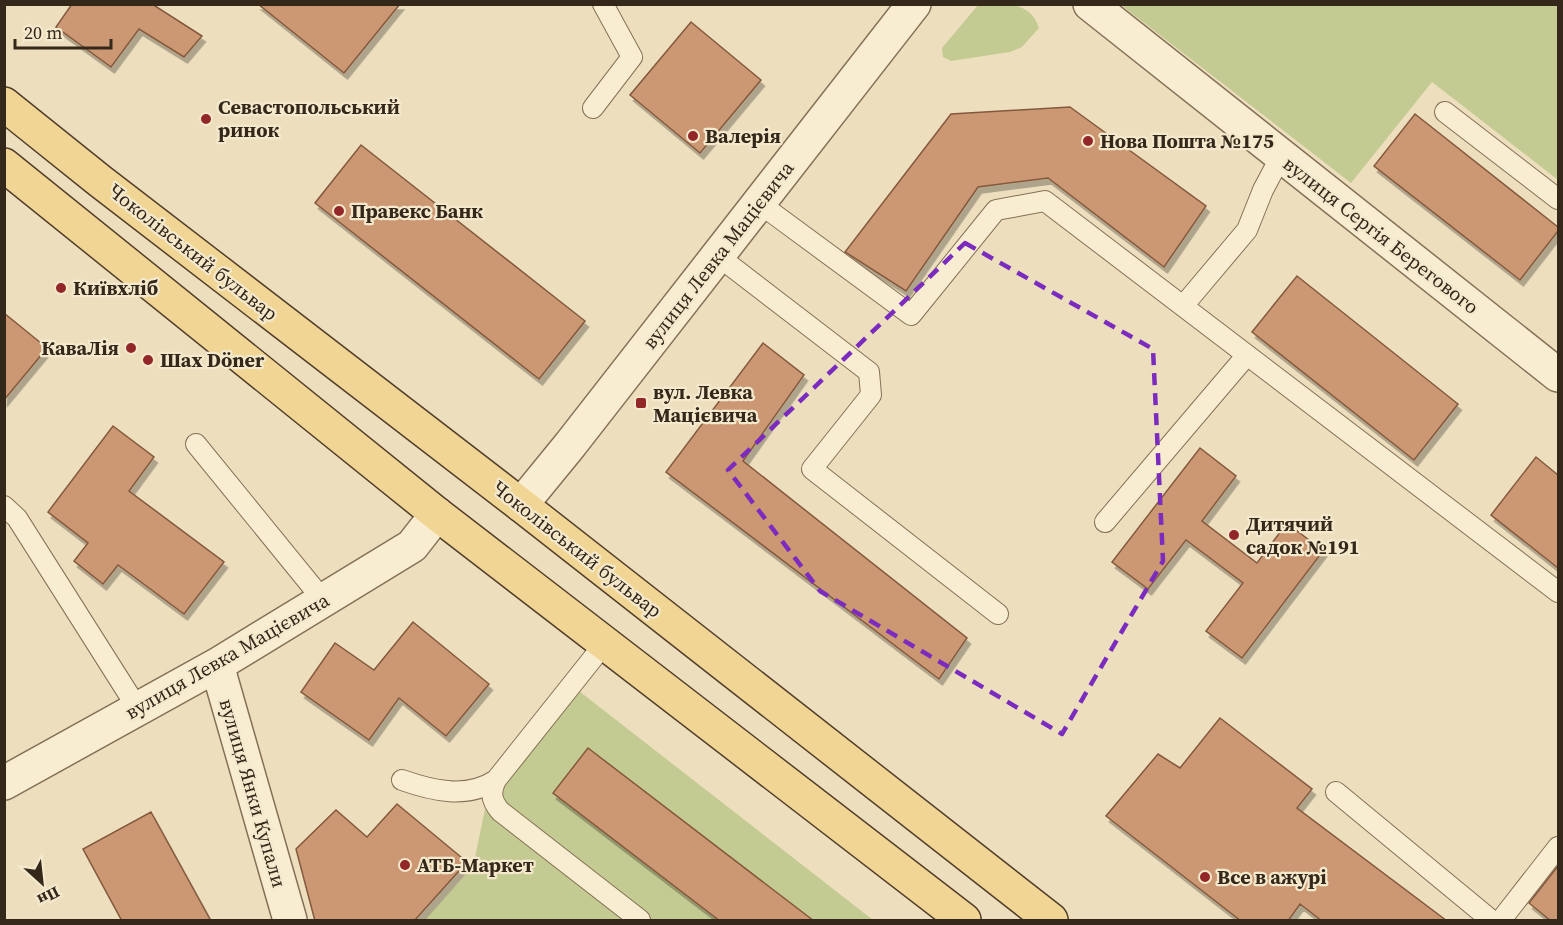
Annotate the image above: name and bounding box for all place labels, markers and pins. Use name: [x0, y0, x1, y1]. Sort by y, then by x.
place label: Севастопольський ринок: [218, 93, 400, 144]
marker: Севастопольський ринок: [199, 112, 213, 126]
place label: Валерія: [705, 122, 781, 150]
place label: Нова Пошта №175: [1100, 127, 1274, 155]
marker: Валерія: [686, 129, 700, 143]
marker: Нова Пошта №175: [1081, 134, 1095, 148]
place label: Правекс Банк: [351, 197, 483, 225]
marker: Правекс Банк: [332, 204, 346, 218]
place label: Київхліб: [73, 274, 158, 302]
marker: Київхліб: [54, 281, 68, 295]
place label: КаваЛія: [41, 334, 119, 362]
marker: КаваЛія: [124, 341, 138, 355]
place label: Шах Döner: [160, 346, 265, 374]
marker: Шах Döner: [141, 353, 155, 367]
place label: вул. Левка Мацієвича: [653, 378, 758, 429]
marker: вул. Левка Мацієвича: [634, 396, 648, 410]
place label: Дитячий садок №191: [1246, 510, 1360, 561]
marker: Дитячий садок №191: [1227, 528, 1241, 542]
place label: АТБ-Маркет: [417, 851, 534, 879]
marker: АТБ-Маркет: [398, 858, 412, 872]
place label: Все в ажурі: [1217, 863, 1327, 891]
marker: Все в ажурі: [1198, 870, 1212, 884]

